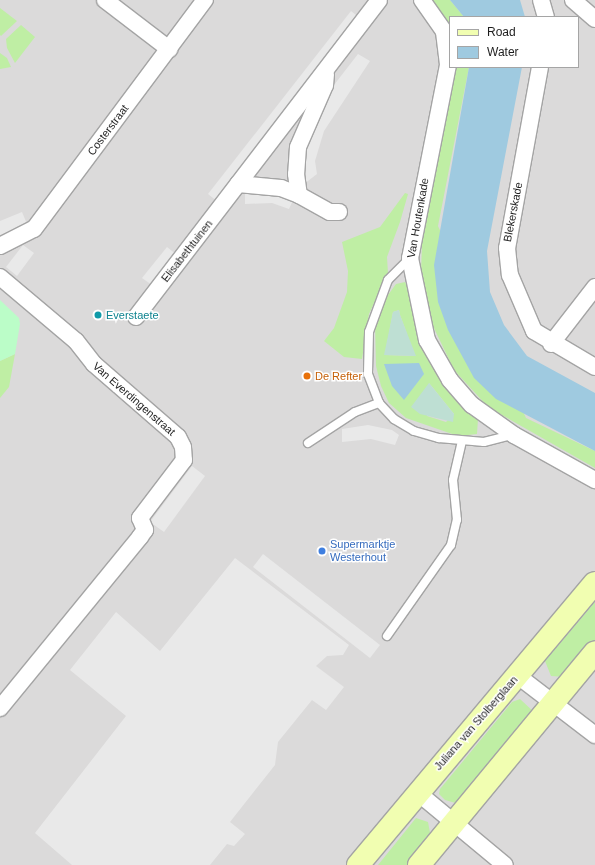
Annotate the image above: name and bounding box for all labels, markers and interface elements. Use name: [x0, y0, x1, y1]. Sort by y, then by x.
legend: [449, 16, 579, 68]
text: Road: [487, 25, 516, 39]
text: Water: [487, 45, 519, 59]
street label: Costerstraat: [85, 102, 131, 158]
street label: Van Houtenkade: [404, 177, 432, 259]
street label: Blekerskade: [501, 181, 525, 243]
street label: Elisabethtuinen: [159, 217, 215, 285]
place label: Everstaete: [106, 308, 159, 322]
marker: Everstaete: [93, 310, 103, 320]
street label: Van Everdingenstraat: [90, 360, 178, 438]
place label: De Refter: [315, 369, 362, 383]
marker: De Refter: [302, 371, 312, 381]
place label: Supermarktje Westerhout: [330, 538, 395, 564]
marker: Supermarktje Westerhout: [317, 546, 327, 556]
street label: Juliana van Stolberglaan: [432, 673, 520, 773]

